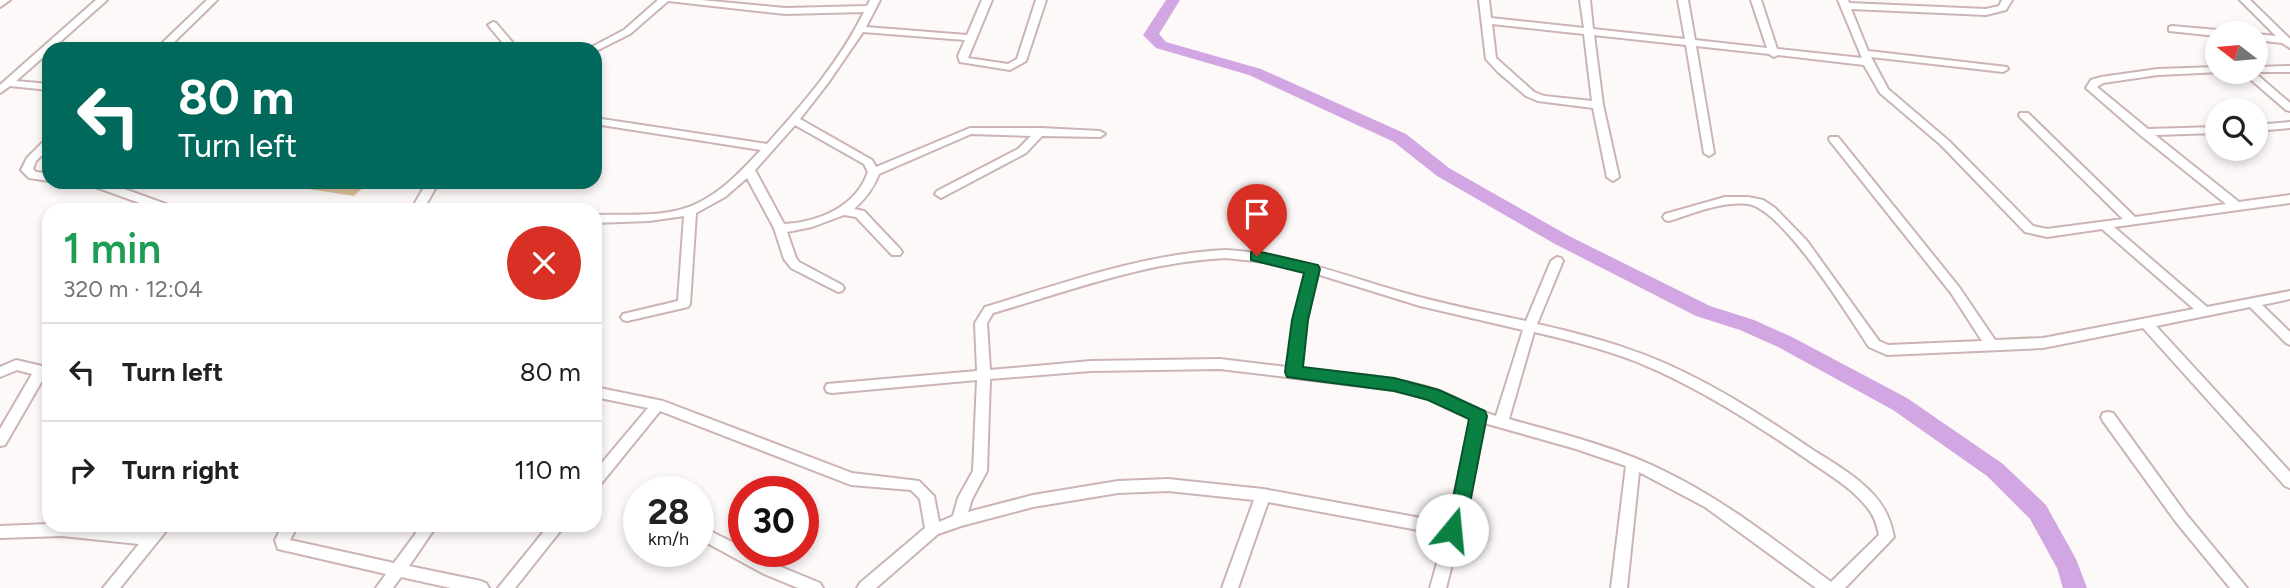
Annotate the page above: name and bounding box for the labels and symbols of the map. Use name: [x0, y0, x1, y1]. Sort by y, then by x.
north arrow: [2205, 21, 2268, 84]
pin: [1227, 184, 1287, 256]
speed limit sign: 30: [728, 476, 819, 567]
position arrow: [1415, 493, 1489, 567]

